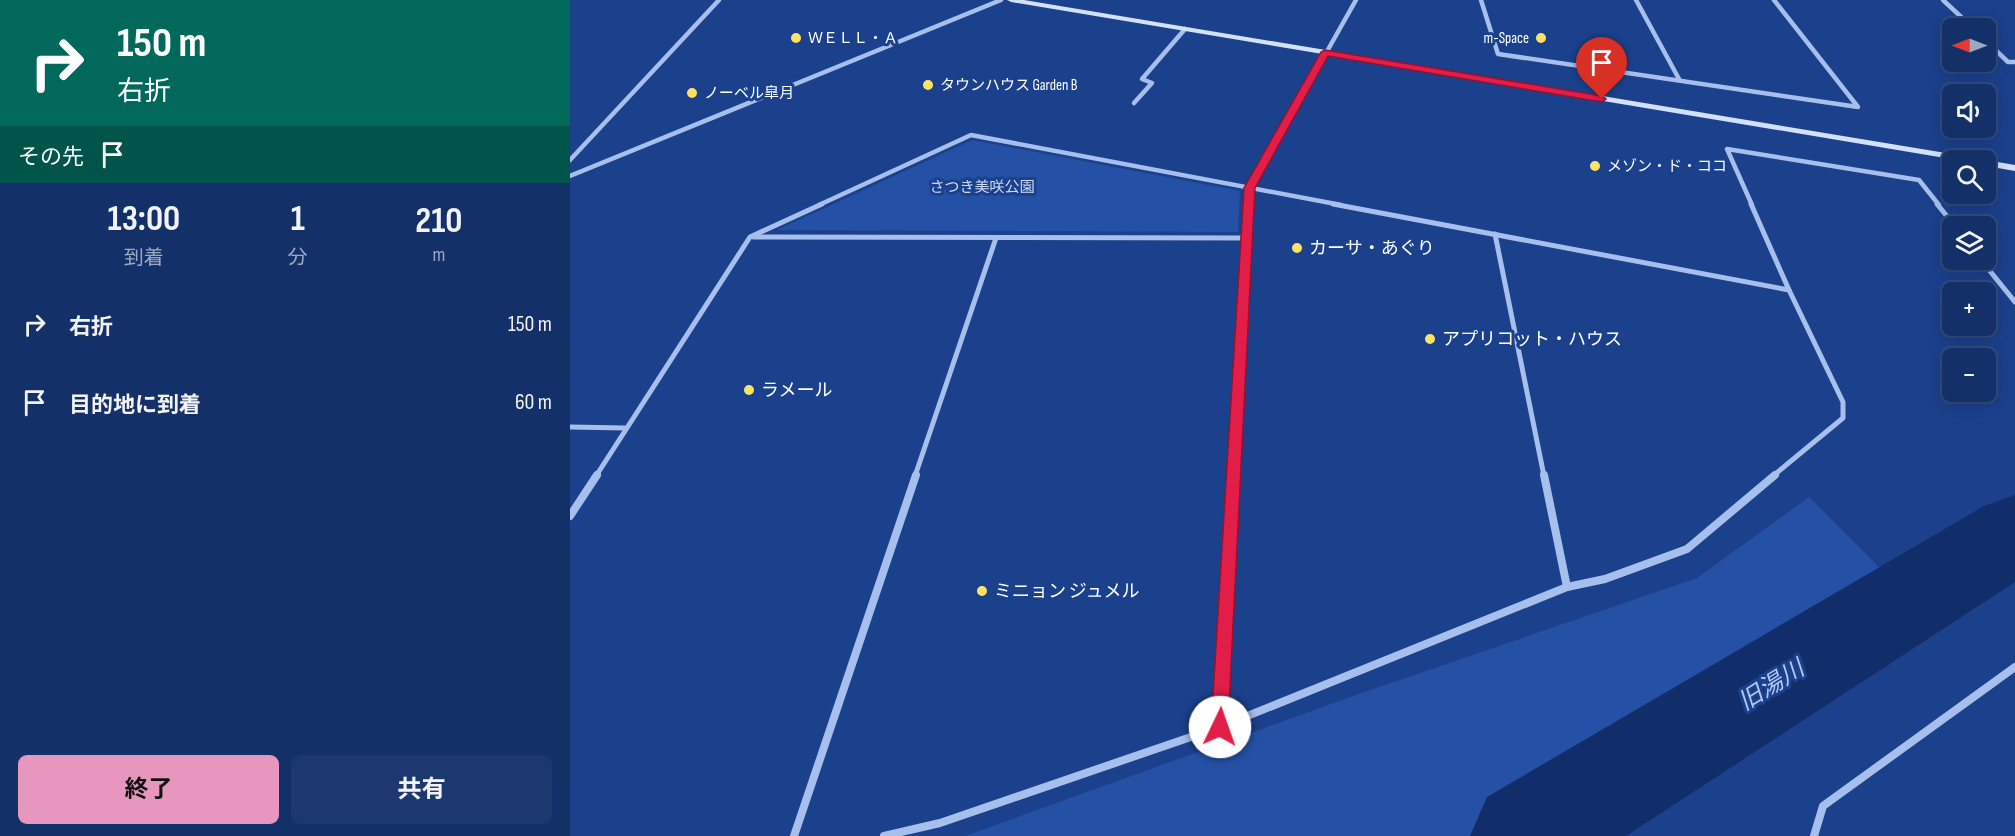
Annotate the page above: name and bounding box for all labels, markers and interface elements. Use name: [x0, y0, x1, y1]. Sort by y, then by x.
text: 150 m: [117, 18, 206, 69]
north arrow: [1942, 18, 1996, 72]
map controls: [1942, 18, 1996, 402]
icon: right: [18, 24, 96, 102]
place label: ＷＥＬＬ・Ａ: [808, 29, 898, 48]
place label: m-Space: [1484, 29, 1529, 48]
marker: ＷＥＬＬ・Ａ: [789, 31, 803, 45]
marker: m-Space: [1534, 31, 1548, 45]
pin: [1576, 37, 1627, 99]
icon: arrive: [1585, 46, 1618, 79]
text: 右折: [117, 76, 171, 108]
place label: タウンハウス Garden B: [940, 76, 1078, 95]
marker: タウンハウス Garden B: [921, 78, 935, 92]
place label: ノーベル皐月: [704, 84, 794, 103]
button: sound: [1942, 84, 1996, 138]
marker: ノーベル皐月: [685, 86, 699, 100]
icon: arrive: [96, 138, 129, 171]
text: その先: [18, 144, 84, 171]
button: search: [1942, 150, 1996, 204]
place label: メゾン・ド・ココ: [1607, 157, 1727, 176]
marker: メゾン・ド・ココ: [1588, 159, 1602, 173]
park label: さつき美咲公園: [929, 178, 1035, 197]
text: 13:00: [108, 198, 180, 241]
text: 1: [291, 198, 305, 241]
text: 210: [415, 200, 462, 243]
button: layers: [1942, 216, 1996, 270]
place label: カーサ・あぐり: [1309, 238, 1435, 259]
marker: カーサ・あぐり: [1290, 241, 1304, 255]
text: m: [432, 243, 445, 267]
text: 到着: [124, 246, 164, 270]
text: 分: [288, 246, 308, 270]
button: +: [1942, 282, 1996, 336]
icon: right: [18, 308, 51, 341]
text: 150 m: [508, 311, 552, 338]
text: 右折: [69, 314, 113, 341]
place label: アプリコット・ハウス: [1442, 329, 1622, 350]
marker: アプリコット・ハウス: [1423, 332, 1437, 346]
button: −: [1942, 348, 1996, 402]
place label: ラメール: [761, 380, 832, 401]
marker: ラメール: [742, 383, 756, 397]
icon: arrive: [18, 386, 51, 419]
text: 60 m: [515, 389, 552, 416]
text: 目的地に到着: [69, 392, 201, 419]
place label: ミニョン ジュメル: [994, 581, 1140, 602]
marker: ミニョン ジュメル: [975, 584, 989, 598]
water label: 旧湯川: [1733, 652, 1812, 717]
position arrow: [1188, 695, 1252, 759]
button: 終了: [18, 755, 279, 824]
button: 共有: [291, 755, 552, 824]

